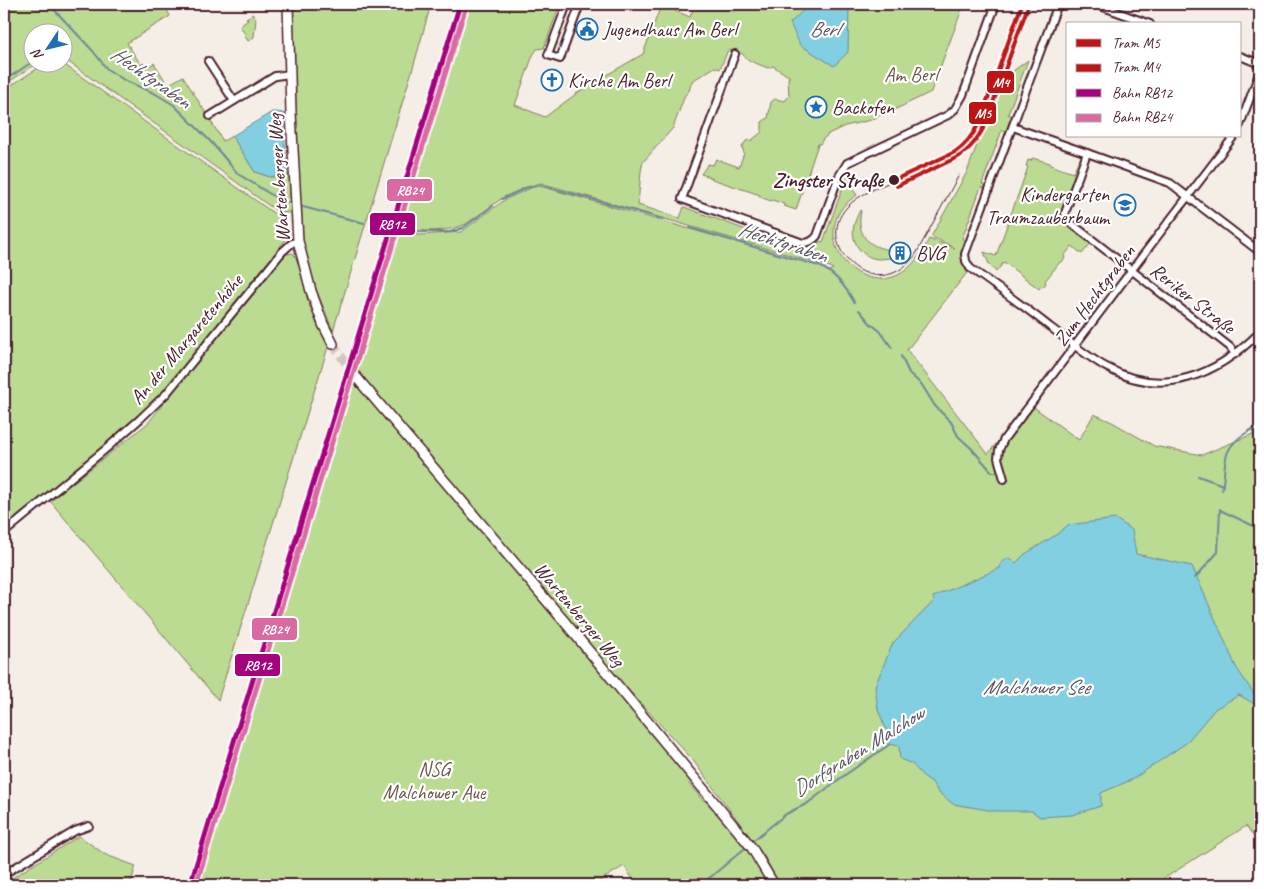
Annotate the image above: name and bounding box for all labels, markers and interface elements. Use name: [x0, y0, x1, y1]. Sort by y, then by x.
water label: Berl: [810, 16, 845, 42]
public building icon: Jugendhaus Am Berl: [575, 17, 599, 41]
place label: Jugendhaus Am Berl: [602, 17, 740, 42]
north arrow: [22, 22, 72, 72]
legend: [1066, 22, 1242, 138]
text: Tram M5: [1112, 34, 1161, 53]
water label: Hechtgraben: [106, 40, 197, 115]
text: N: [27, 45, 47, 64]
text: Tram M4: [1112, 58, 1161, 77]
park label: Am Berl: [884, 62, 941, 87]
church icon: Kirche Am Berl: [540, 68, 564, 92]
place label: Kirche Am Berl: [568, 68, 674, 93]
line badge: M4: [986, 70, 1015, 94]
text: M4: [993, 74, 1011, 91]
text: Bahn RB12: [1112, 84, 1174, 103]
place icon: Backofen: [804, 95, 828, 119]
place label: Backofen: [832, 95, 895, 120]
line badge: M5: [968, 101, 997, 125]
text: M5: [975, 105, 993, 122]
text: Bahn RB24: [1112, 108, 1174, 127]
street label: Wartenberger Weg: [261, 111, 295, 243]
place label: Zingster Straße: [773, 168, 885, 193]
marker: Zingster Straße: [887, 173, 901, 187]
line badge: RB24: [386, 178, 433, 202]
text: RB24: [396, 182, 425, 199]
place label: Kindergarten Traumzauberbaum: [986, 182, 1111, 230]
school or university icon: Kindergarten Traumzauberbaum: [1113, 193, 1137, 217]
line badge: RB12: [369, 212, 416, 236]
text: RB12: [378, 216, 407, 233]
water label: Hechtgraben: [736, 216, 832, 269]
street label: Zum Hechtgraben: [1048, 239, 1141, 351]
building icon: BVG: [888, 241, 912, 265]
place label: BVG: [916, 241, 948, 266]
street label: Reriker Straße: [1145, 257, 1241, 340]
street label: An der Margaretenhöhe: [125, 268, 249, 410]
street label: Wartenberger Weg: [529, 557, 632, 673]
line badge: RB24: [251, 617, 298, 641]
text: RB24: [261, 621, 290, 638]
line badge: RB12: [234, 653, 281, 677]
text: RB12: [244, 657, 273, 674]
water label: Malchower See: [983, 674, 1092, 700]
water label: Dorfgraben Malchow: [787, 698, 931, 802]
park label: NSG Malchower Aue: [383, 757, 487, 805]

